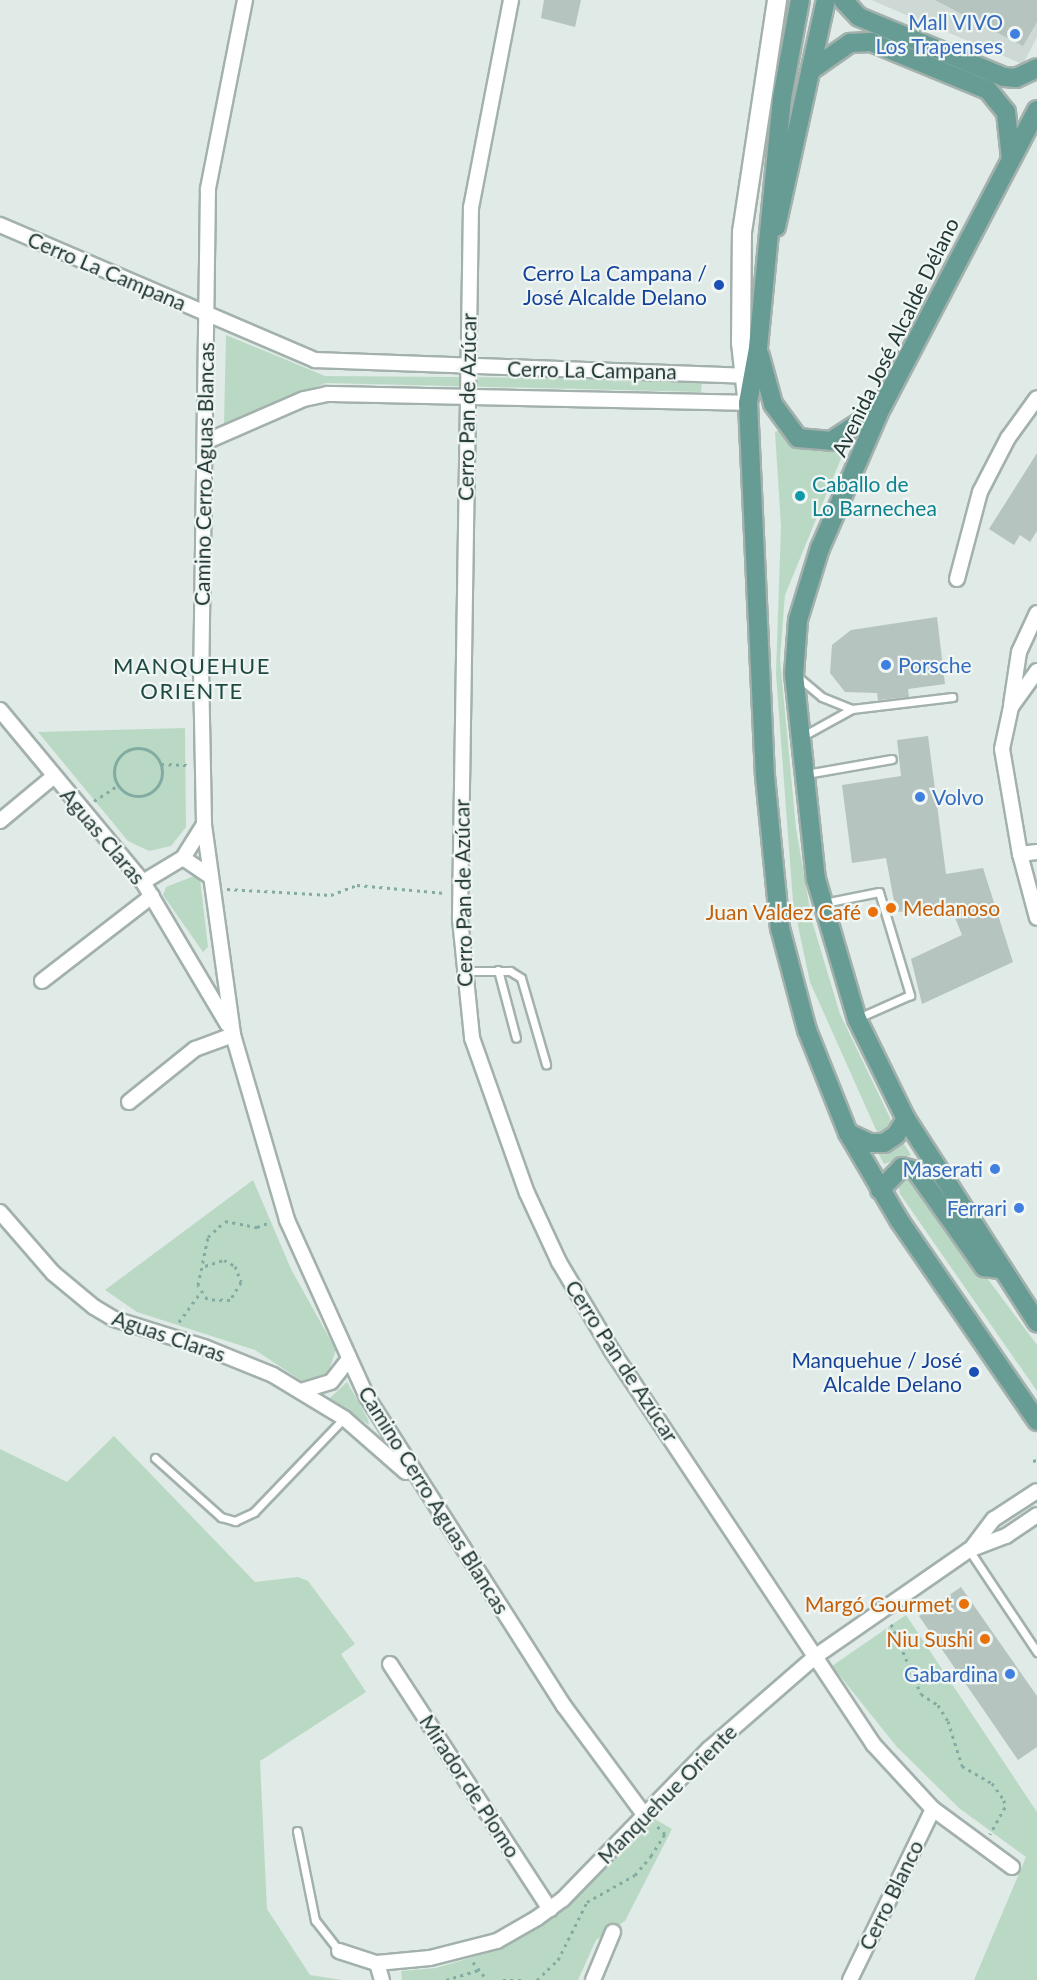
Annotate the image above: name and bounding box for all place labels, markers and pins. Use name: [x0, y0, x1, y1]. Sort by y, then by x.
place label: Mall VIVO Los Trapenses: [875, 9, 1003, 59]
marker: Mall VIVO Los Trapenses: [1008, 27, 1022, 41]
place label: Cerro La Campana / José Alcalde Delano: [522, 260, 707, 310]
marker: Cerro La Campana / José Alcalde Delano: [712, 278, 726, 292]
place label: Caballo de Lo Barnechea: [812, 471, 937, 521]
marker: Caballo de Lo Barnechea: [793, 489, 807, 503]
place label: Porsche: [898, 652, 971, 678]
marker: Porsche: [879, 658, 893, 672]
place label: Volvo: [932, 784, 984, 810]
marker: Volvo: [913, 790, 927, 804]
place label: Medanoso: [903, 895, 1000, 921]
place label: Juan Valdez Café: [705, 899, 861, 925]
marker: Medanoso: [884, 901, 898, 915]
marker: Juan Valdez Café: [866, 905, 880, 919]
place label: Maserati: [902, 1156, 983, 1182]
marker: Maserati: [988, 1162, 1002, 1176]
place label: Ferrari: [947, 1195, 1007, 1221]
marker: Ferrari: [1012, 1201, 1026, 1215]
place label: Manquehue / José Alcalde Delano: [791, 1347, 962, 1397]
marker: Manquehue / José Alcalde Delano: [967, 1365, 981, 1379]
place label: Margó Gourmet: [805, 1591, 952, 1617]
marker: Margó Gourmet: [957, 1597, 971, 1611]
place label: Niu Sushi: [886, 1626, 973, 1652]
marker: Niu Sushi: [978, 1632, 992, 1646]
place label: Gabardina: [904, 1661, 998, 1687]
marker: Gabardina: [1003, 1667, 1017, 1681]

